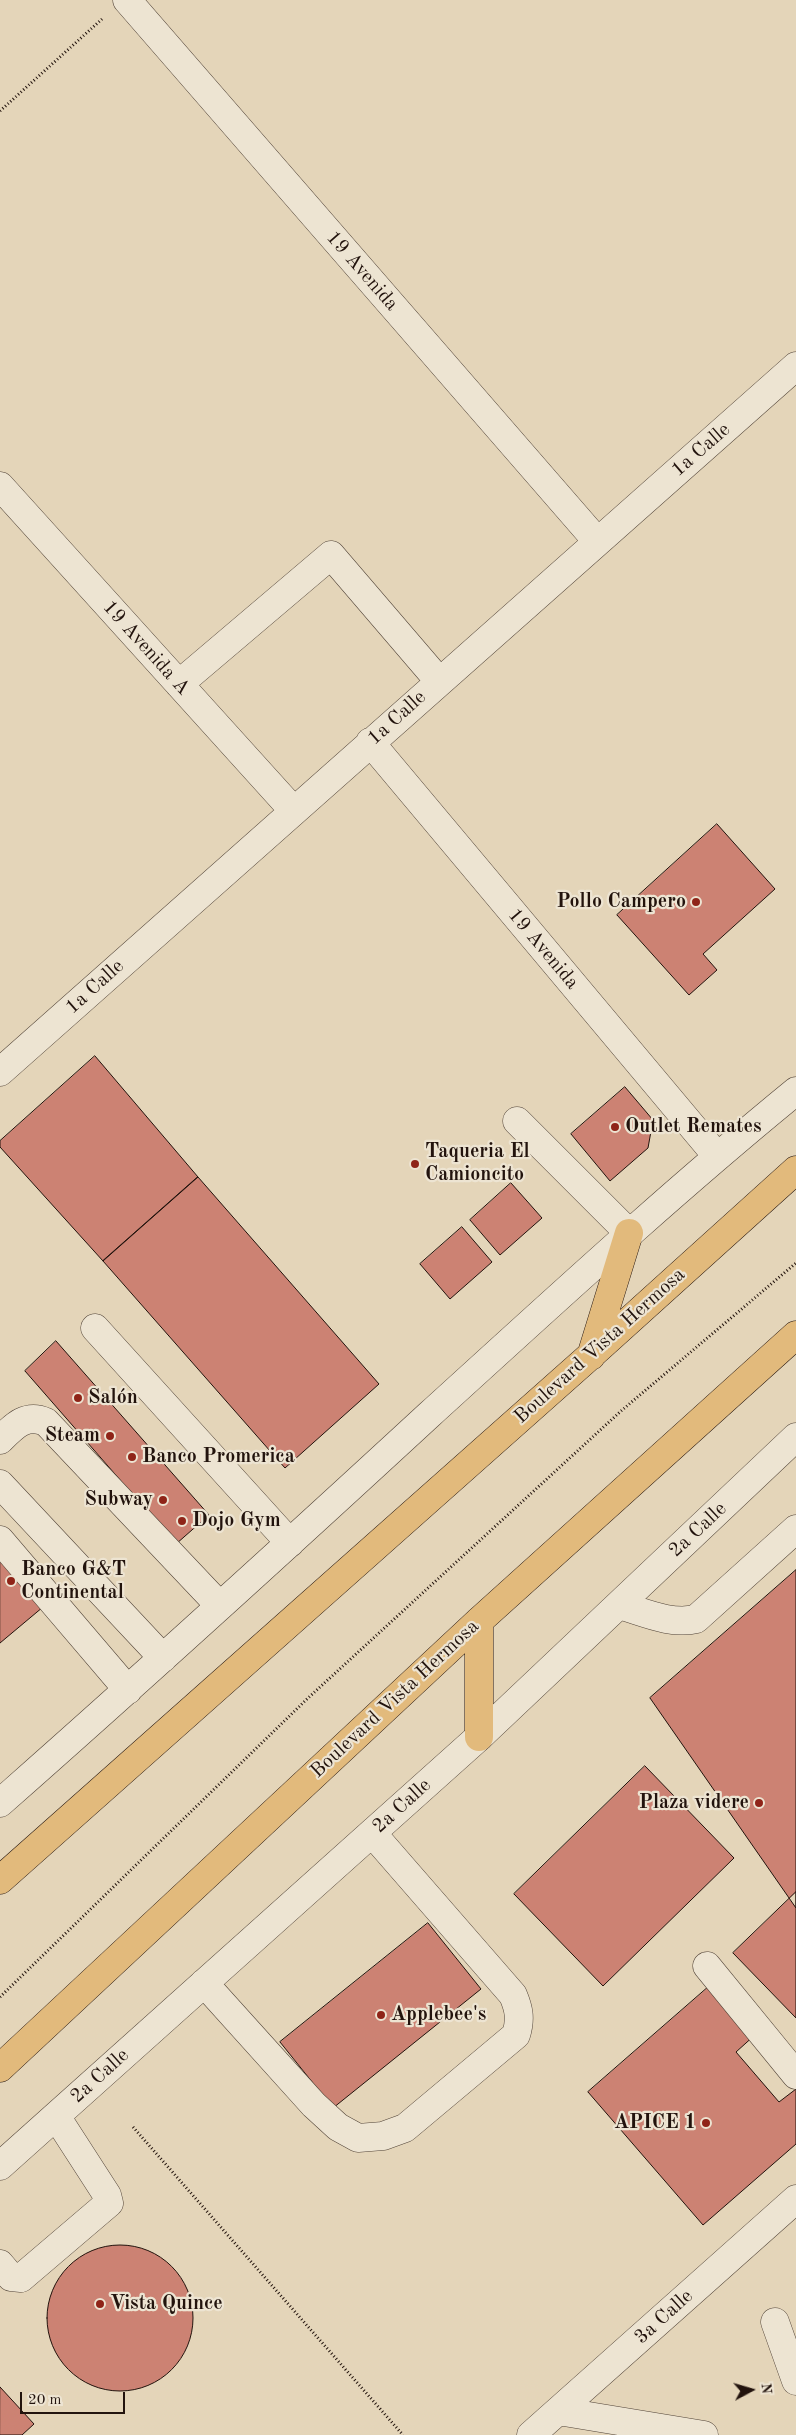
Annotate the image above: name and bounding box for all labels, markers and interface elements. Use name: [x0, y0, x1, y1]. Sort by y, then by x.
street label: 19 Avenida: [321, 226, 403, 316]
street label: 1a Calle: [667, 418, 735, 482]
street label: 19 Avenida A: [97, 596, 195, 700]
street label: 1a Calle: [363, 686, 431, 750]
place label: Pollo Campero: [556, 890, 686, 914]
marker: Pollo Campero: [690, 896, 702, 908]
street label: 19 Avenida: [502, 904, 584, 994]
street label: 1a Calle: [61, 955, 129, 1019]
place label: Outlet Remates: [625, 1115, 762, 1139]
marker: Outlet Remates: [609, 1121, 621, 1133]
place label: Taqueria El Camioncito: [425, 1140, 530, 1187]
marker: Taqueria El Camioncito: [409, 1158, 421, 1170]
street label: Boulevard Vista Hermosa: [510, 1263, 690, 1429]
place label: Salón: [88, 1386, 138, 1410]
marker: Salón: [72, 1392, 84, 1404]
place label: Steam: [45, 1424, 100, 1448]
marker: Steam: [104, 1430, 116, 1442]
place label: Banco Promerica: [142, 1445, 295, 1469]
marker: Banco Promerica: [126, 1451, 138, 1463]
place label: Subway: [85, 1488, 153, 1512]
marker: Subway: [157, 1494, 169, 1506]
street label: 2a Calle: [664, 1497, 732, 1563]
place label: Dojo Gym: [192, 1509, 281, 1533]
marker: Dojo Gym: [176, 1515, 188, 1527]
place label: Banco G&T Continental: [21, 1558, 126, 1605]
marker: Banco G&T Continental: [5, 1575, 17, 1587]
street label: Boulevard Vista Hermosa: [306, 1615, 484, 1783]
street label: 2a Calle: [368, 1774, 436, 1838]
place label: Plaza videre: [639, 1791, 749, 1815]
marker: Plaza videre: [753, 1797, 765, 1809]
place label: Applebee's: [391, 2003, 486, 2027]
marker: Applebee's: [375, 2009, 387, 2021]
street label: 2a Calle: [66, 2044, 134, 2108]
place label: APICE 1: [614, 2111, 696, 2135]
marker: APICE 1: [700, 2117, 712, 2129]
street label: 3a Calle: [630, 2285, 698, 2349]
place label: Vista Quince: [110, 2292, 223, 2316]
marker: Vista Quince: [94, 2298, 106, 2310]
north arrow: [726, 2365, 776, 2415]
scale bar: [22, 2382, 128, 2414]
text: N: [758, 2382, 773, 2394]
text: 20 m: [28, 2393, 62, 2408]

